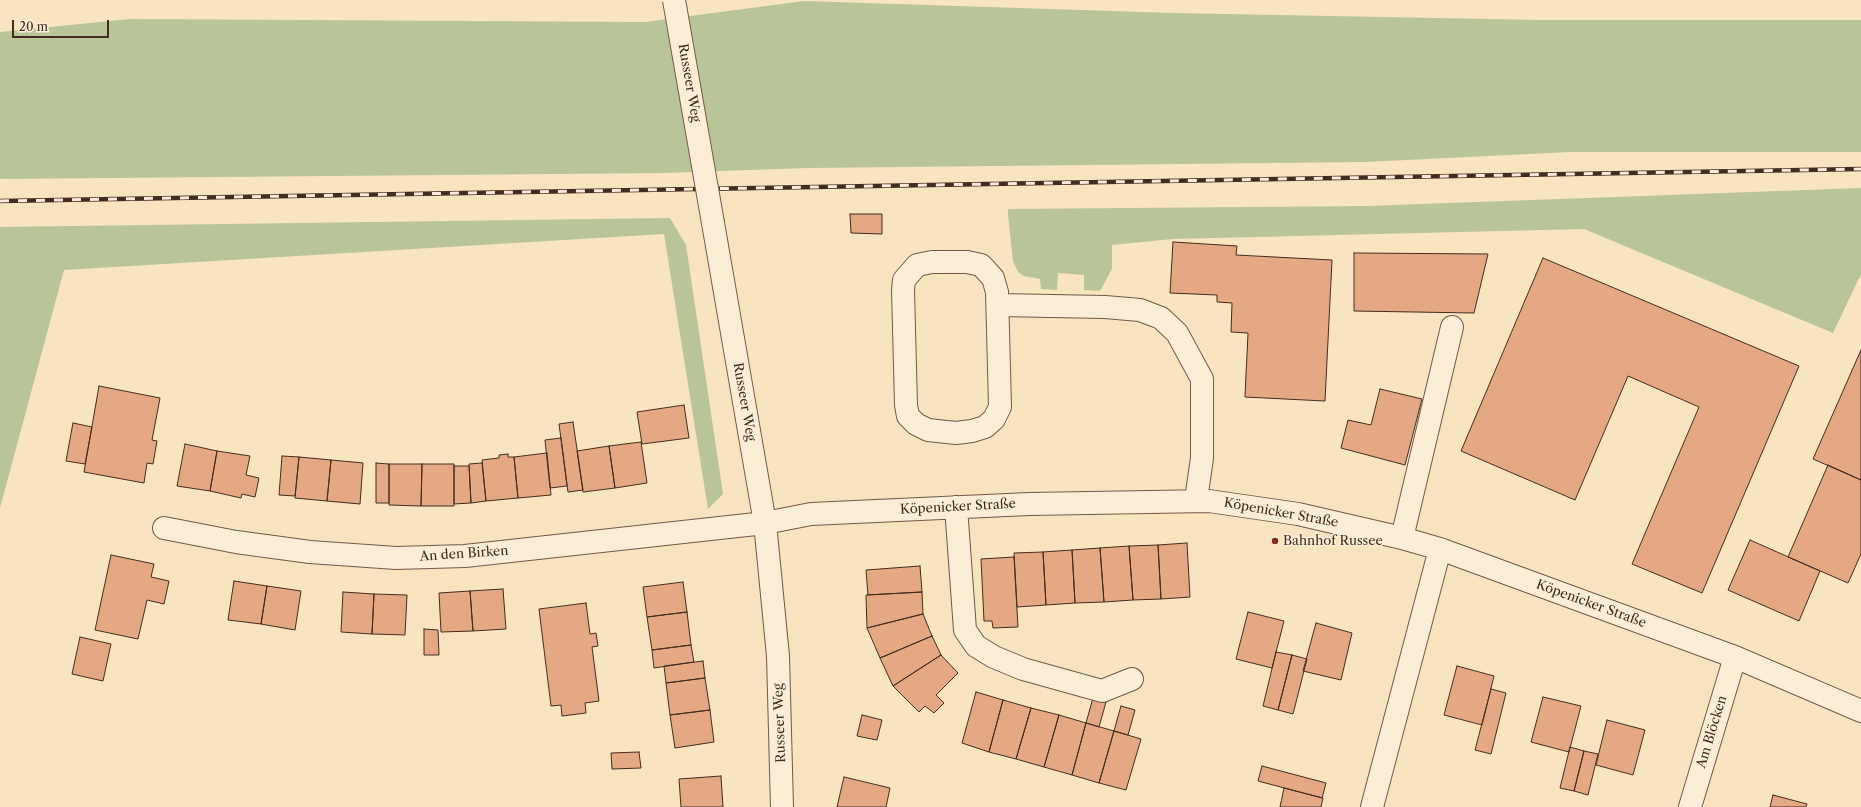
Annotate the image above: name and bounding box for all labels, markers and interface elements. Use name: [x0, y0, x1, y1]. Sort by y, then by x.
scale bar: [14, 12, 111, 38]
text: 20 m: [19, 19, 48, 34]
street label: Russeer Weg: [674, 42, 704, 124]
street label: Russeer Weg: [729, 361, 759, 443]
street label: Köpenicker Straße: [1223, 495, 1339, 531]
street label: Köpenicker Straße: [900, 496, 1016, 518]
place label: Bahnhof Russee: [1283, 533, 1383, 549]
marker: Bahnhof Russee: [1270, 536, 1280, 546]
street label: An den Birken: [419, 543, 509, 565]
street label: Köpenicker Straße: [1534, 577, 1648, 631]
street label: Russeer Weg: [771, 683, 789, 763]
street label: Am Blöcken: [1694, 694, 1730, 770]

